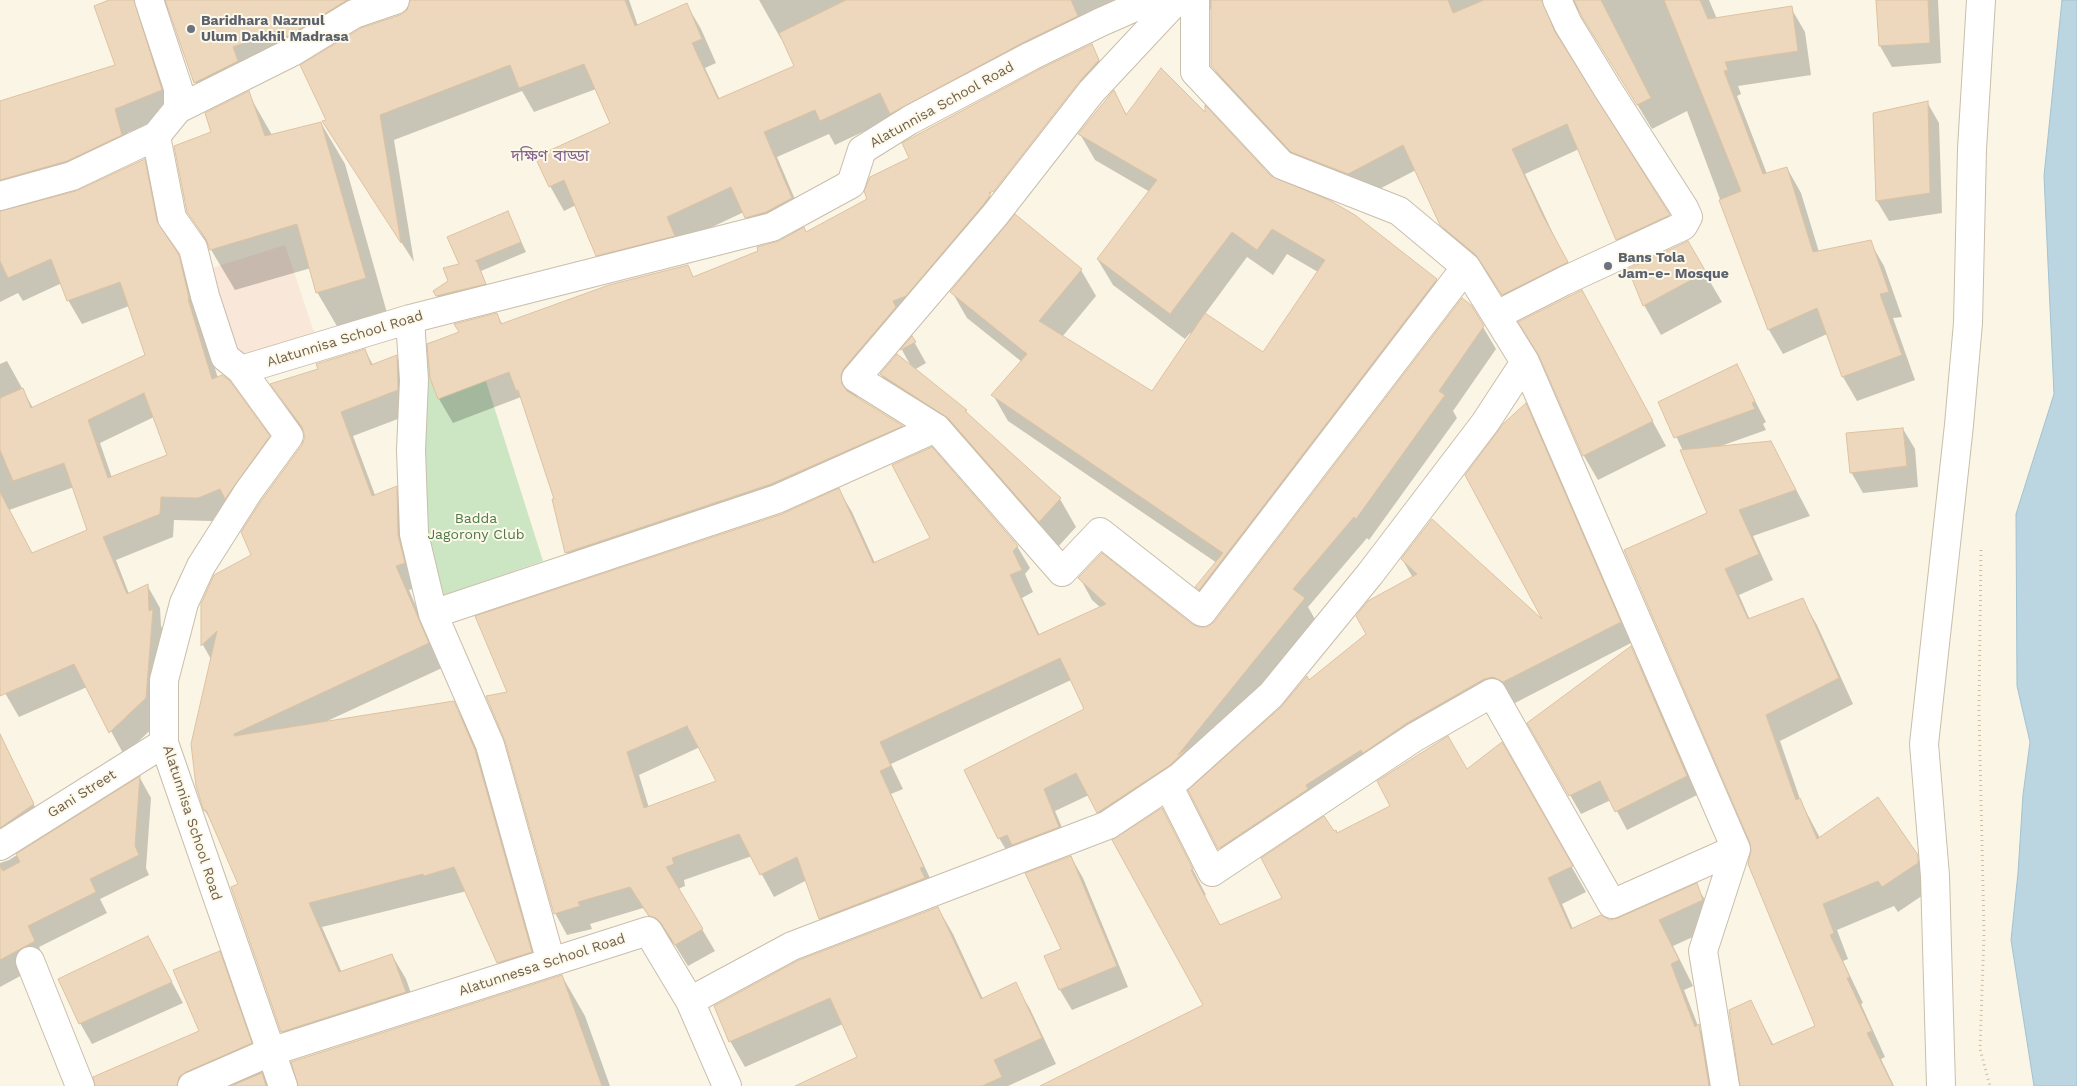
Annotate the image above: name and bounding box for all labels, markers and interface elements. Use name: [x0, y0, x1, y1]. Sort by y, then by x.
place label: Baridhara Nazmul Ulum Dakhil Madrasa: [201, 13, 349, 46]
marker: Baridhara Nazmul Ulum Dakhil Madrasa: [185, 23, 197, 35]
street label: Alatunnisa School Road: [867, 58, 1017, 152]
district label: দক্ষিণ বাড্ডা: [511, 146, 589, 166]
place label: Bans Tola Jam-e- Mosque: [1618, 250, 1729, 282]
marker: Bans Tola Jam-e- Mosque: [1602, 260, 1614, 272]
street label: Alatunnisa School Road: [265, 307, 425, 371]
park label: Badda Jagorony Club: [427, 511, 525, 544]
street label: Alatunnisa School Road: [159, 743, 225, 903]
street label: Gani Street: [45, 766, 119, 822]
street label: Alatunnessa School Road: [457, 930, 627, 1000]

